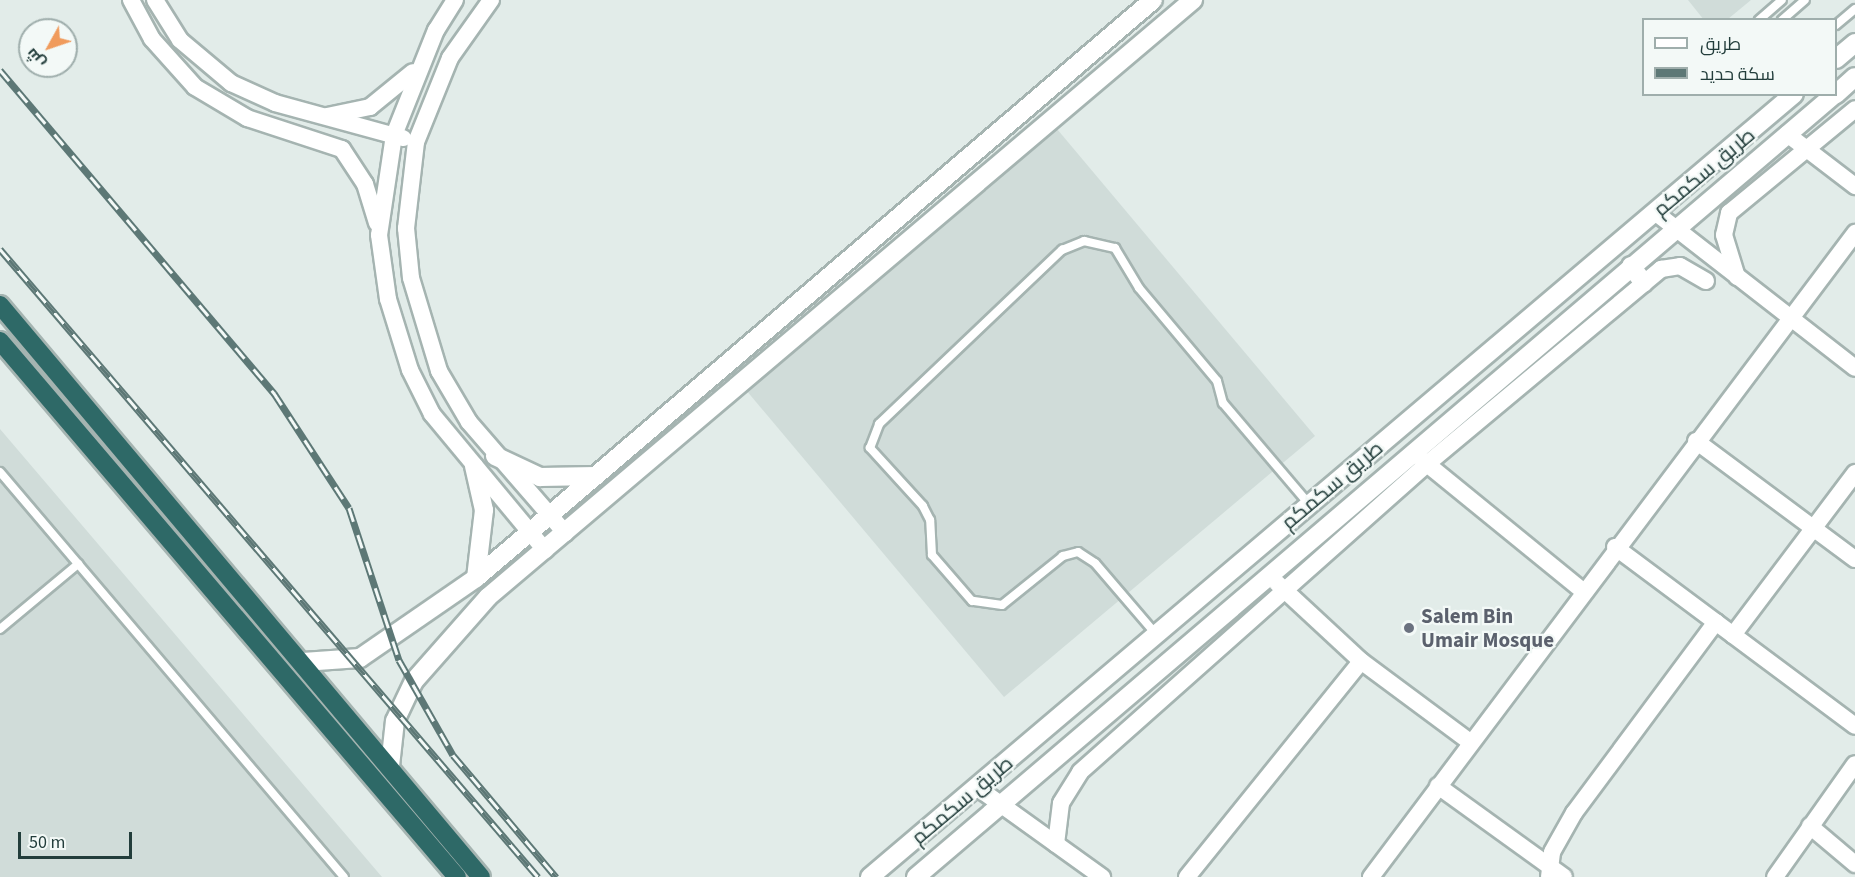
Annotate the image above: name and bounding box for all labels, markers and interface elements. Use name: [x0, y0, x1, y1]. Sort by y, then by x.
north arrow: [18, 18, 78, 78]
legend: [1642, 18, 1837, 96]
text: طريق: [1700, 32, 1741, 57]
text: ش: [21, 43, 51, 73]
text: سكة حديد: [1700, 62, 1775, 87]
street label: طريق سكمكم: [1648, 122, 1760, 222]
street label: طريق سكمكم: [1276, 435, 1388, 535]
place label: Salem Bin Umair Mosque: [1421, 603, 1554, 653]
marker: Salem Bin Umair Mosque: [1402, 621, 1416, 635]
street label: طريق سكمكم: [906, 750, 1018, 850]
scale bar: [21, 820, 135, 858]
text: 50 m: [29, 830, 65, 855]

